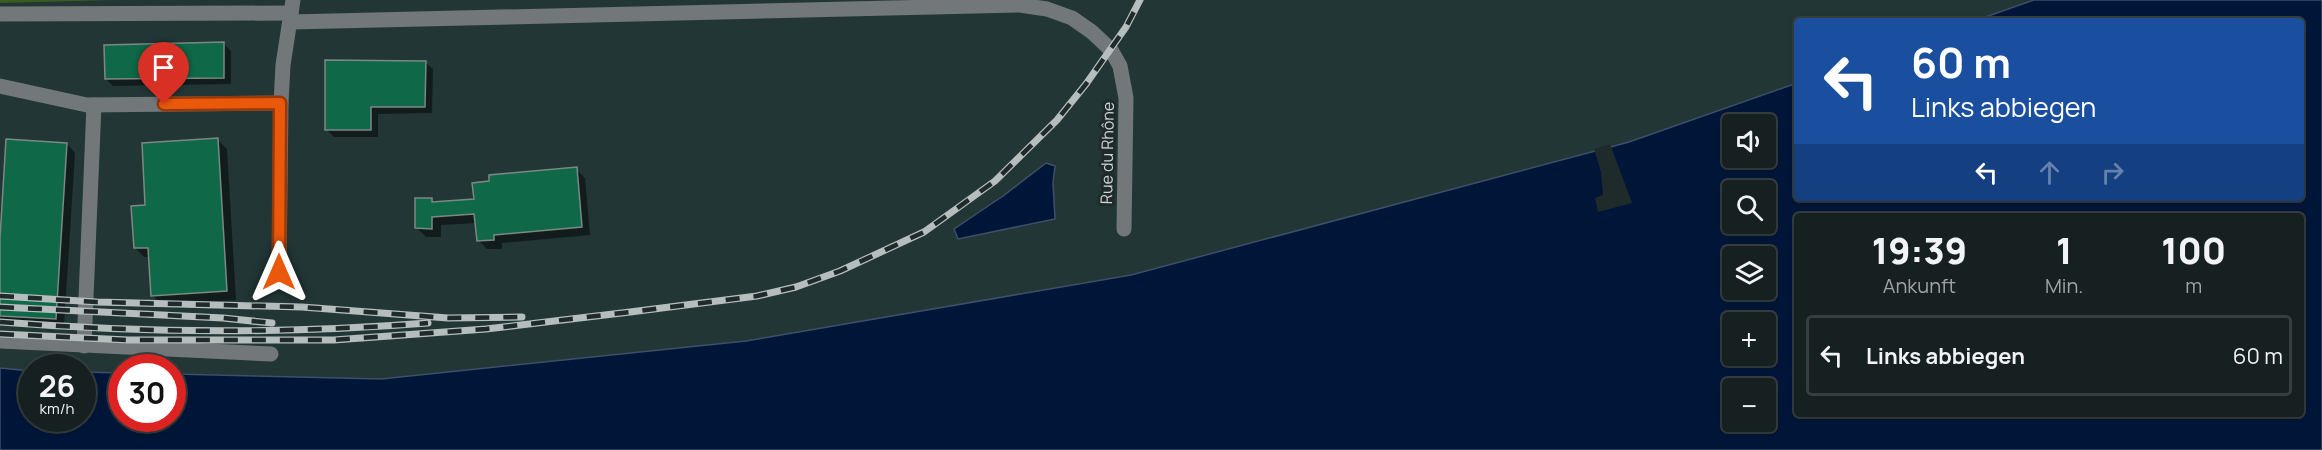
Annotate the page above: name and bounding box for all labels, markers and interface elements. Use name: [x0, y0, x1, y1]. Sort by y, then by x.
text: 60 m: [1911, 33, 2011, 91]
pin: [138, 42, 189, 104]
icon: left: [1812, 42, 1890, 120]
icon: arrive: [147, 51, 180, 84]
text: Links abbiegen: [1911, 88, 2096, 125]
street label: Rue du Rhône: [1095, 102, 1119, 204]
map controls: [1722, 114, 1776, 432]
button: sound: [1722, 114, 1776, 168]
icon: left: [1970, 156, 2003, 189]
icon: ahead: [2033, 156, 2066, 189]
icon: right: [2096, 156, 2129, 189]
button: search: [1722, 180, 1776, 234]
text: 19:39: [1872, 226, 1967, 275]
text: 1: [2056, 226, 2072, 275]
text: 100: [2161, 226, 2226, 275]
position arrow: [247, 240, 311, 304]
button: layers: [1722, 246, 1776, 300]
text: Ankunft: [1883, 272, 1956, 299]
text: Min.: [2045, 272, 2083, 299]
text: m: [2185, 272, 2202, 299]
button: +: [1722, 312, 1776, 366]
icon: left: [1815, 339, 1848, 372]
text: Links abbiegen: [1866, 341, 2025, 371]
text: 60 m: [2233, 341, 2283, 371]
speed limit sign: 30: [108, 354, 186, 432]
text: 26: [39, 365, 75, 406]
button: −: [1722, 378, 1776, 432]
text: km/h: [40, 398, 74, 419]

